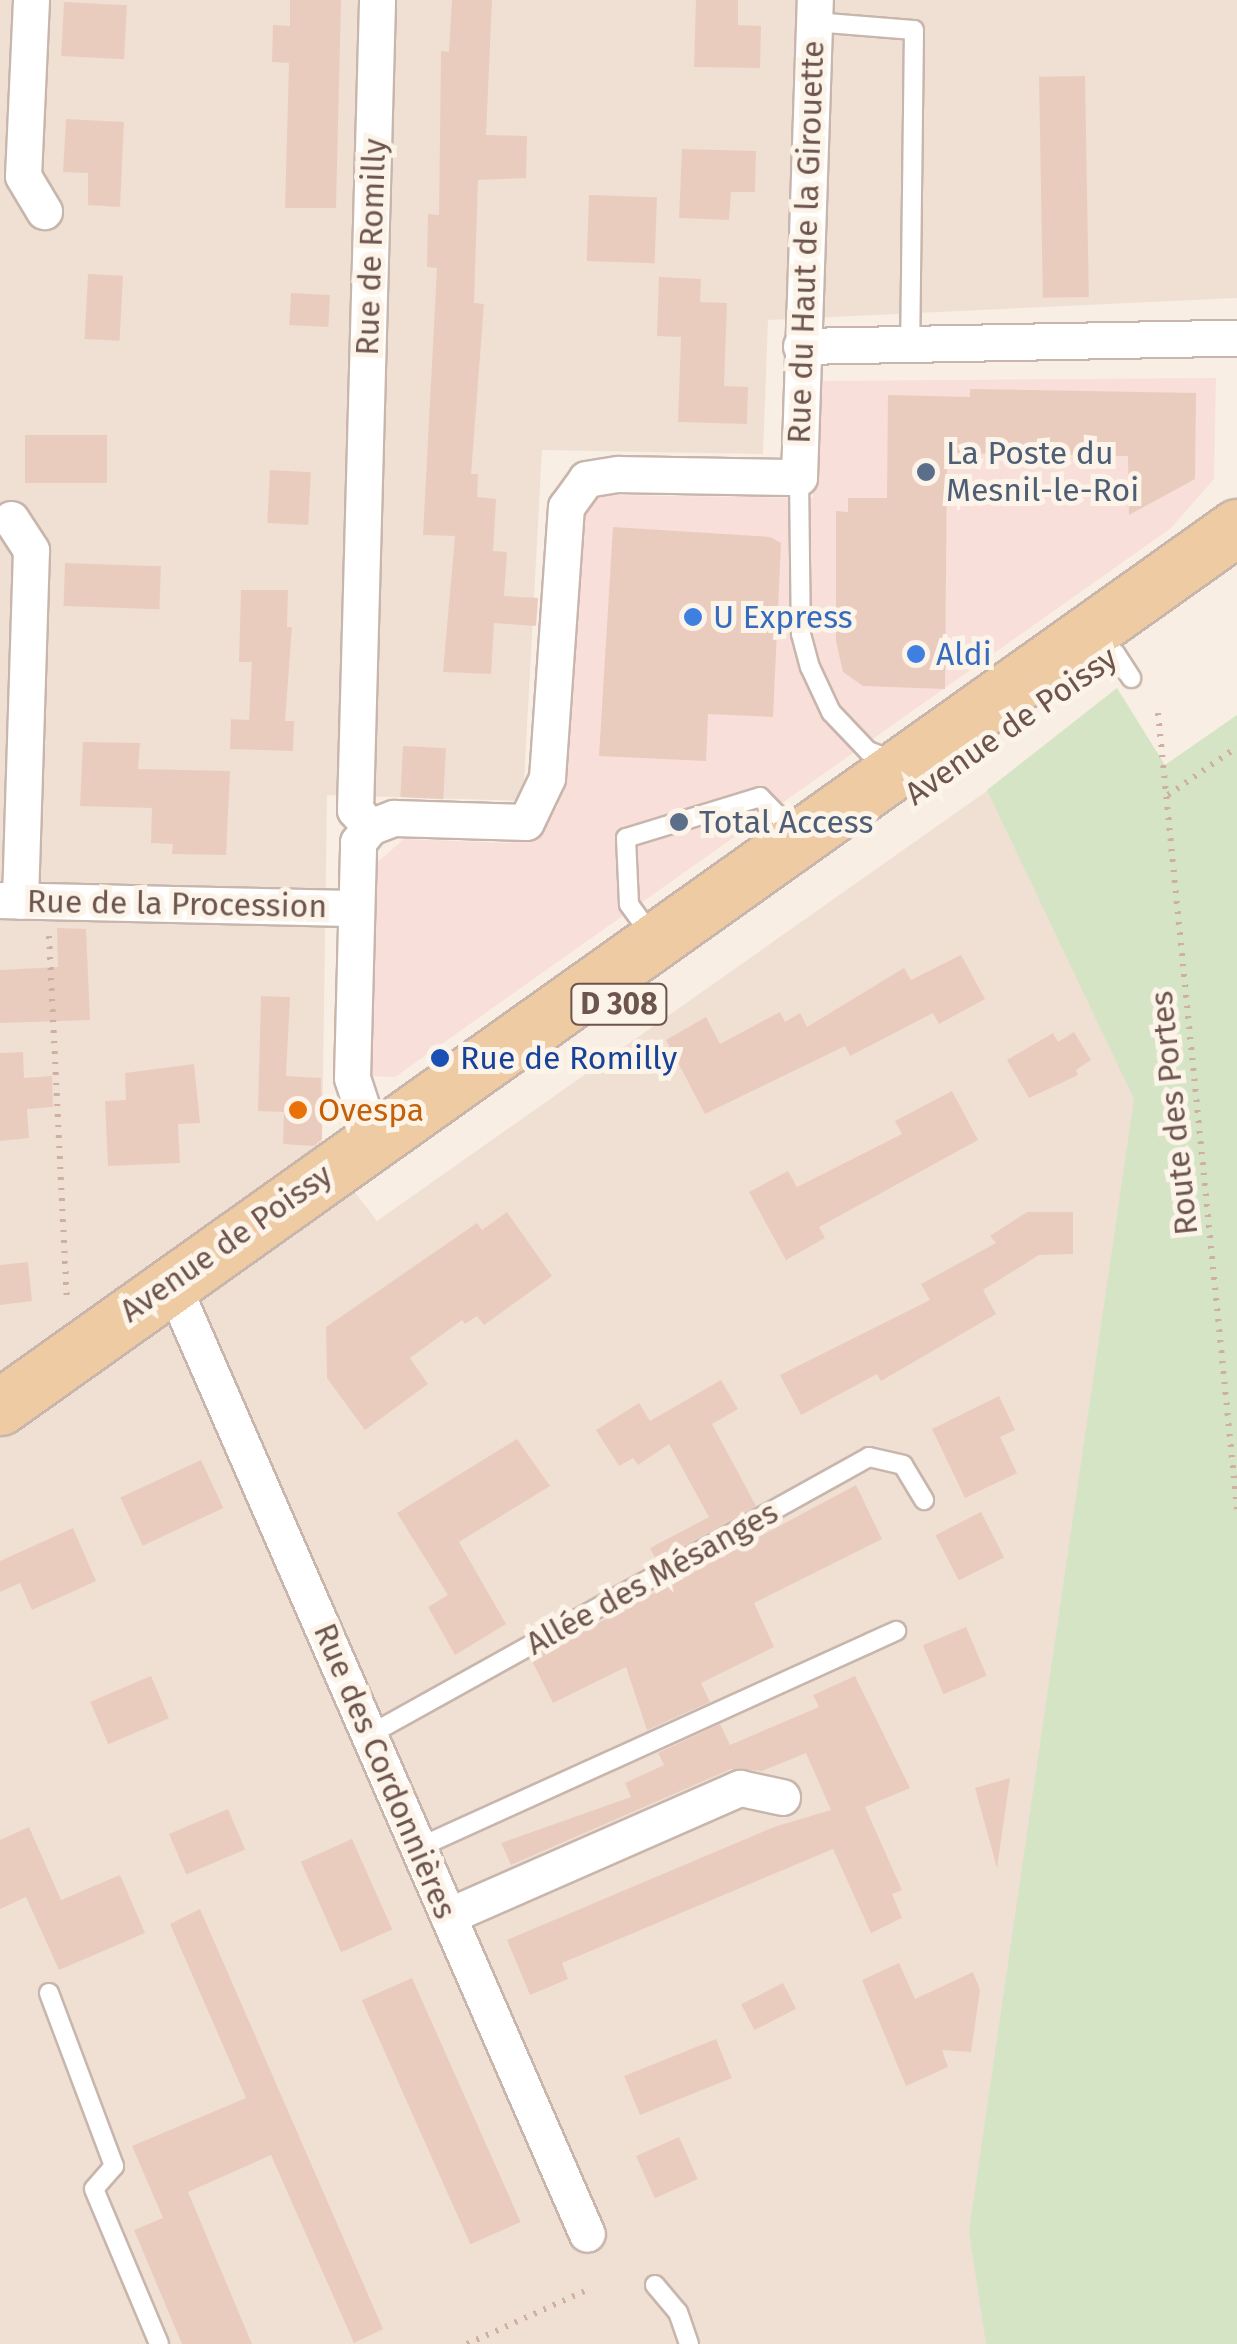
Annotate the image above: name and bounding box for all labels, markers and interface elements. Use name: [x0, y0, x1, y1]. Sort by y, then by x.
street label: Rue du Haut de la Girouette: [780, 40, 832, 444]
street label: Rue de Romilly: [348, 138, 394, 356]
place label: La Poste du Mesnil-le-Roi: [946, 435, 1139, 510]
marker: La Poste du Mesnil-le-Roi: [915, 461, 937, 483]
place label: U Express: [713, 598, 853, 636]
marker: U Express: [682, 606, 704, 628]
place label: Aldi: [936, 635, 992, 673]
street label: Avenue de Poissy: [898, 639, 1124, 813]
marker: Aldi: [905, 643, 927, 665]
place label: Total Access: [699, 803, 873, 841]
marker: Total Access: [668, 811, 690, 833]
street label: Rue de la Procession: [27, 882, 327, 926]
road number: D 308: [569, 979, 669, 1029]
street label: Route des Portes: [1142, 989, 1206, 1237]
place label: Rue de Romilly: [460, 1039, 677, 1077]
marker: Rue de Romilly: [429, 1047, 451, 1069]
place label: Ovespa: [318, 1091, 424, 1129]
marker: Ovespa: [287, 1099, 309, 1121]
street label: Avenue de Poissy: [113, 1156, 339, 1330]
street label: Allée des Mésanges: [519, 1493, 785, 1663]
street label: Rue des Cordonnières: [305, 1618, 465, 1924]

